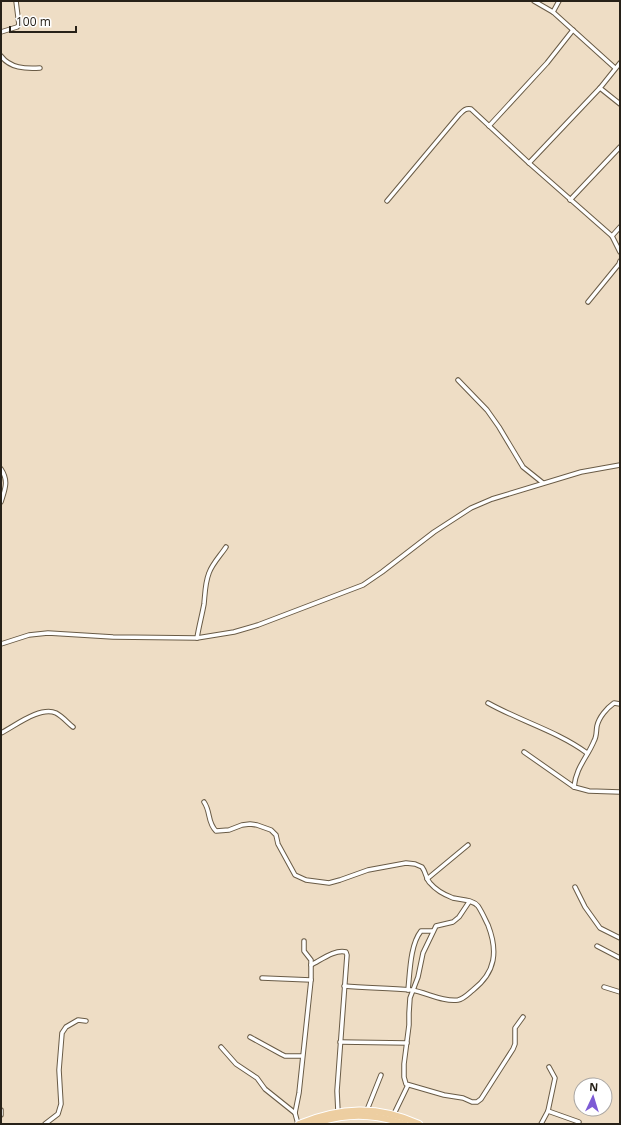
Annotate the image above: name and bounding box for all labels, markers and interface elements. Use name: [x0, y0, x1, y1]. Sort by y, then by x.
scale bar: [10, 8, 76, 34]
text: 100 m: [16, 13, 51, 30]
north arrow: [573, 1077, 613, 1117]
text: N: [589, 1079, 599, 1094]

